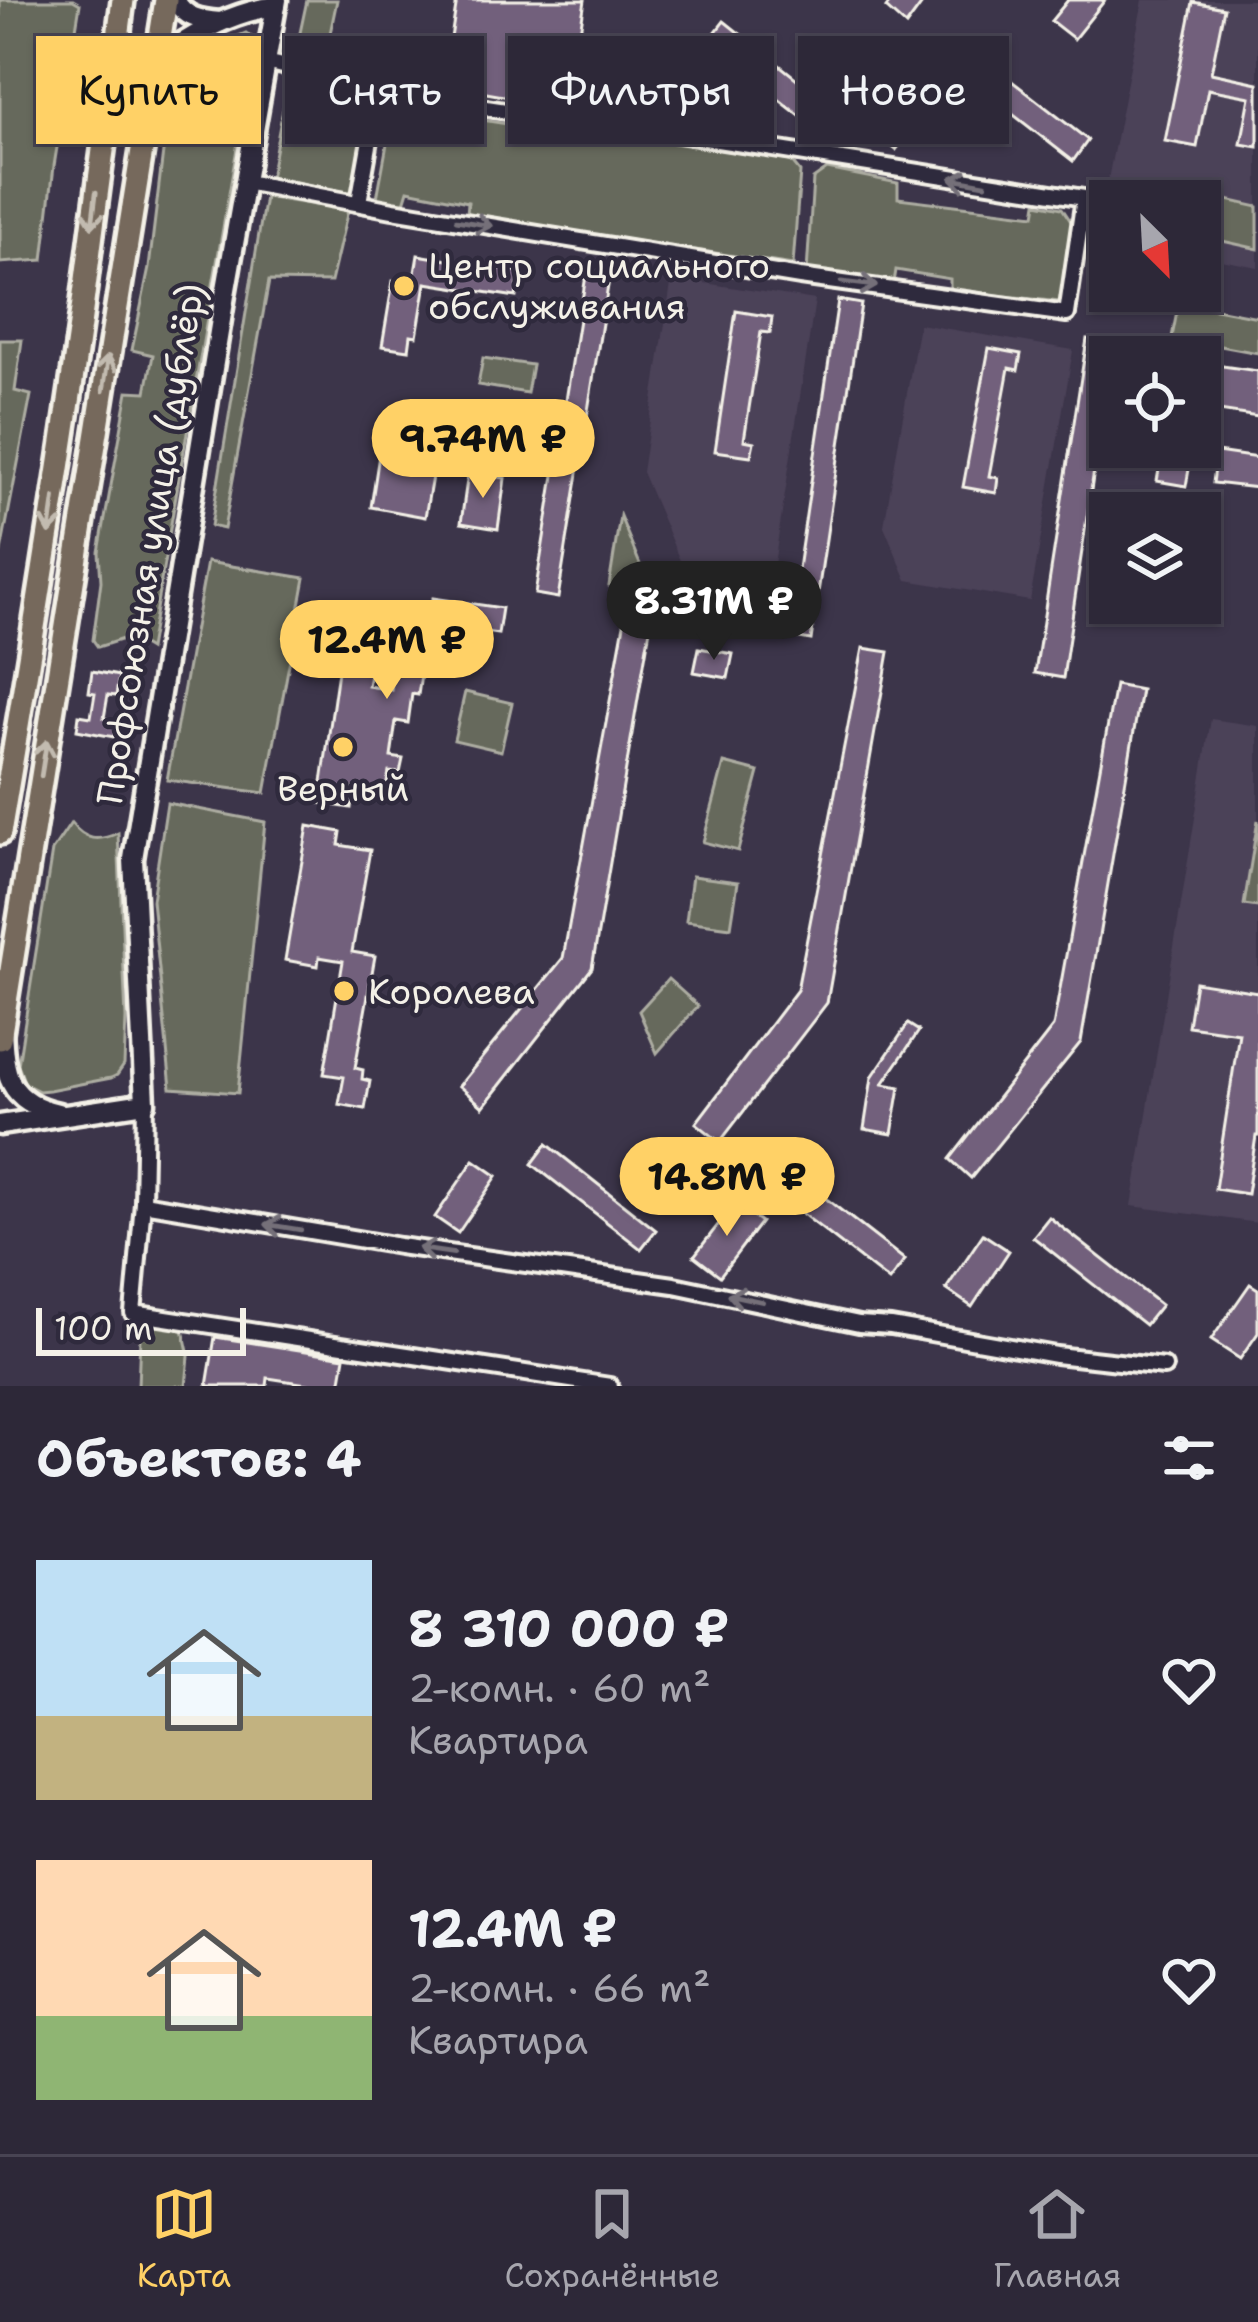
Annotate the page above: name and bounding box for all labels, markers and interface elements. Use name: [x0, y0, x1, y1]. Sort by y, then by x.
chip: Купить: [36, 36, 261, 144]
chip: Снять: [285, 36, 484, 144]
chip: Фильтры: [508, 36, 774, 144]
chip: Новое: [798, 36, 1009, 144]
one-way arrow: [950, 169, 989, 192]
north arrow: [1089, 180, 1221, 312]
map controls: [1089, 180, 1221, 624]
one-way arrow: [83, 190, 105, 229]
one-way arrow: [454, 212, 493, 235]
place label: Центр социального обслуживания: [428, 241, 770, 331]
marker: Центр социального обслуживания: [391, 273, 417, 299]
one-way arrow: [839, 274, 878, 296]
street label: Профсоюзная улица (дублёр): [85, 280, 215, 808]
button: locate: [1089, 336, 1221, 468]
one-way arrow: [95, 354, 118, 393]
pin: 9.74M ₽: [372, 399, 594, 501]
text: 9.74M ₽: [399, 412, 567, 464]
button: layers: [1089, 492, 1221, 624]
one-way arrow: [40, 495, 63, 534]
pin: 8.31M ₽: [603, 561, 825, 663]
text: 8.31M ₽: [634, 574, 794, 626]
pin: 12.4M ₽: [276, 600, 498, 702]
text: 12.4M ₽: [307, 613, 467, 665]
marker: Верный: [330, 734, 356, 760]
one-way arrow: [33, 739, 56, 778]
place label: Верный: [277, 764, 409, 813]
place label: Королева: [368, 967, 535, 1016]
marker: Королева: [331, 978, 357, 1004]
pin: 14.8M ₽: [616, 1137, 838, 1239]
text: 14.8M ₽: [647, 1150, 807, 1202]
one-way arrow: [264, 1215, 303, 1238]
one-way arrow: [418, 1239, 457, 1262]
one-way arrow: [726, 1286, 764, 1309]
scale bar: [36, 1302, 246, 1355]
text: 100 m: [54, 1306, 153, 1351]
text: Объектов: 4: [36, 1424, 362, 1492]
icon: filters: [1156, 1425, 1222, 1491]
text: 8 310 000 ₽: [408, 1594, 730, 1662]
icon: home: [132, 1608, 276, 1752]
icon: heart: [1156, 1647, 1222, 1713]
text: 2-комн. · 60 m²: [408, 1662, 711, 1714]
text: Квартира: [408, 1714, 588, 1766]
text: 12.4M ₽: [408, 1894, 618, 1962]
icon: home: [132, 1908, 276, 2052]
icon: heart: [1156, 1947, 1222, 2013]
text: 2-комн. · 66 m²: [408, 1962, 711, 2014]
text: Квартира: [408, 2014, 588, 2066]
tab: Карта: [137, 2181, 231, 2298]
tab: Сохранённые: [504, 2181, 720, 2298]
tab: Главная: [993, 2181, 1121, 2298]

